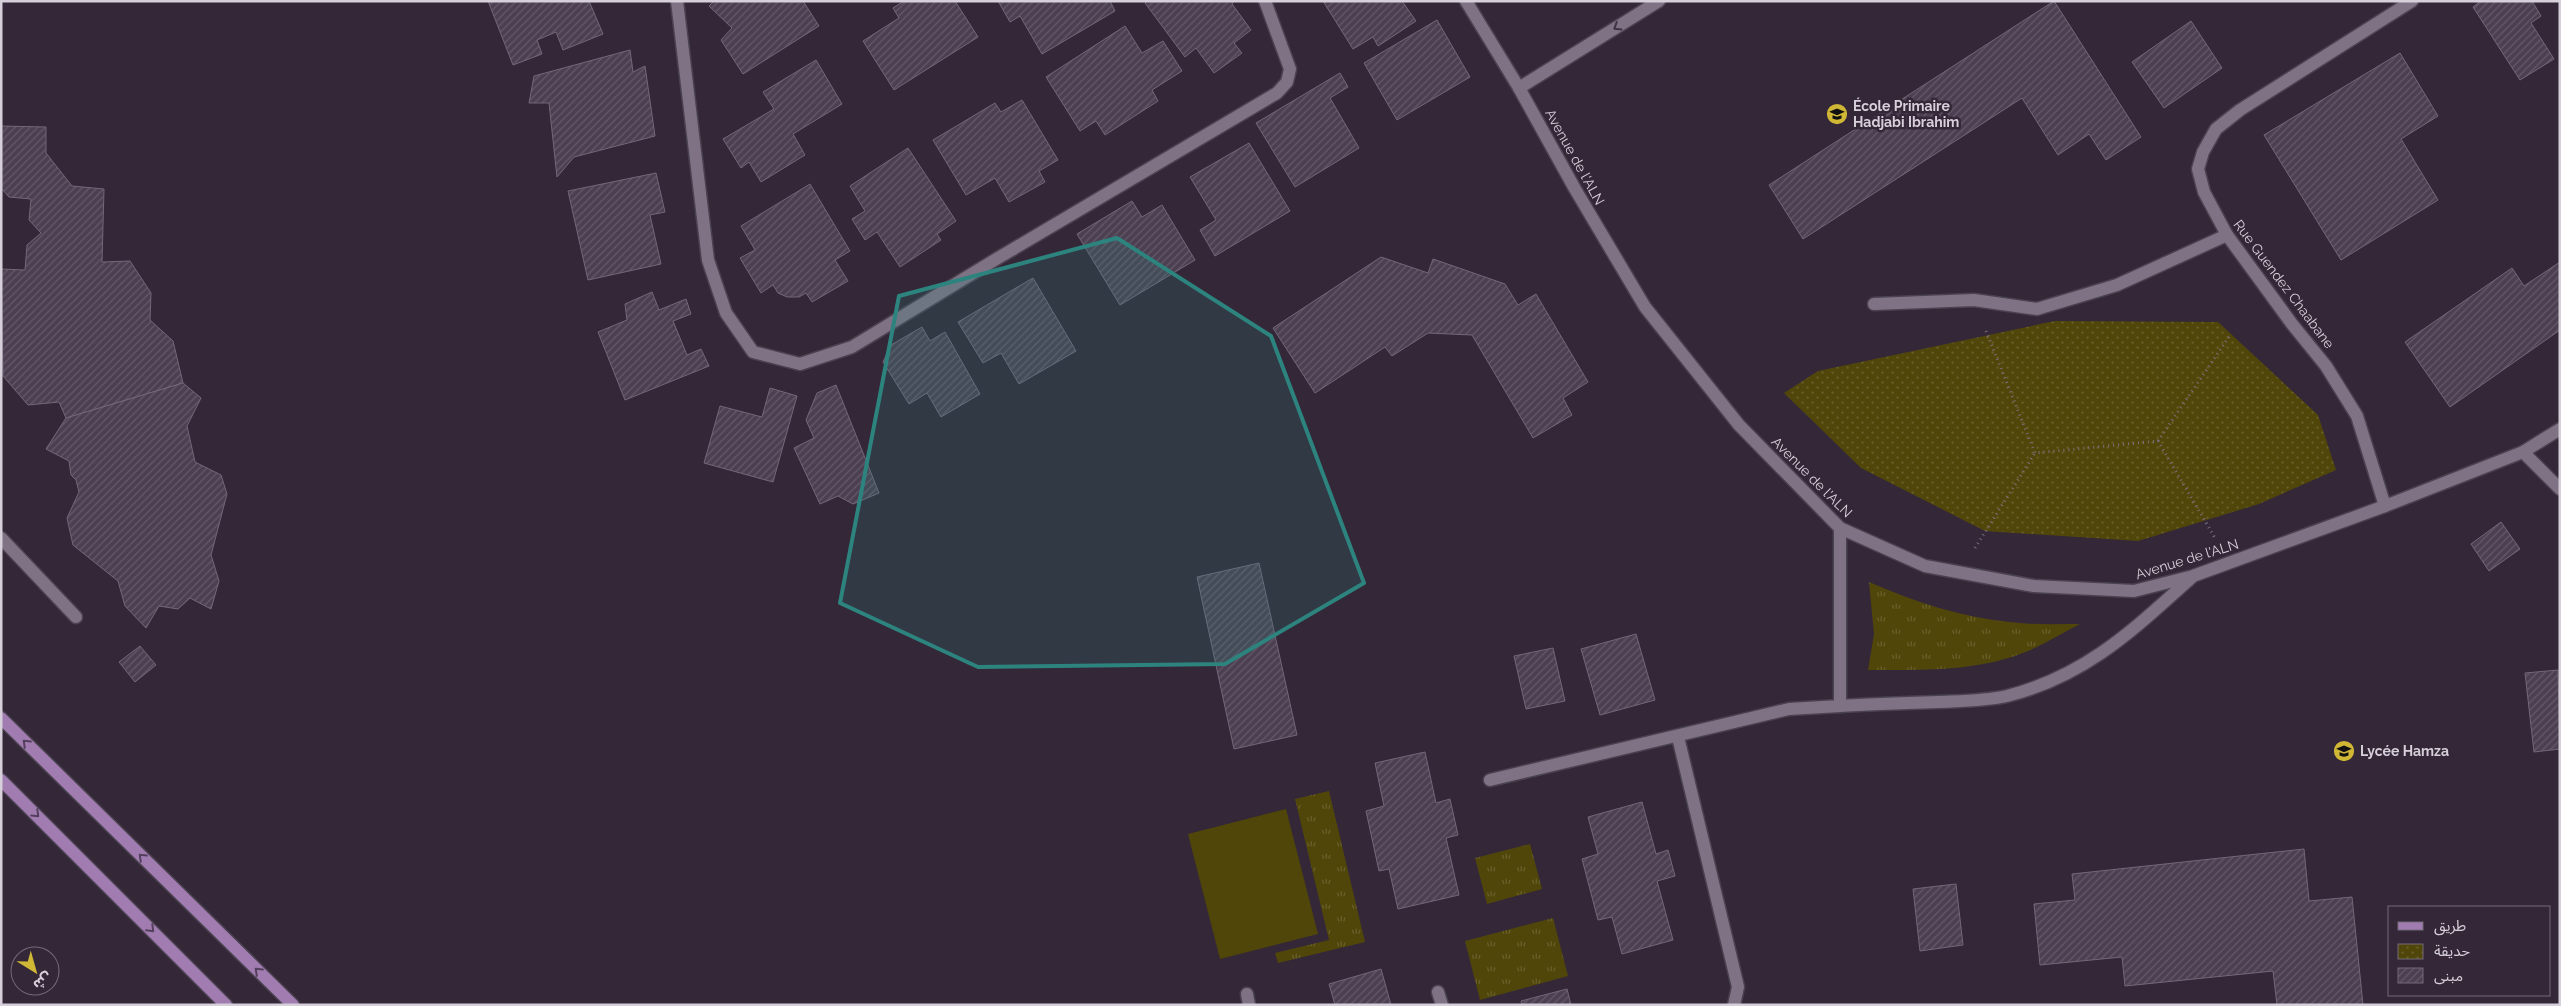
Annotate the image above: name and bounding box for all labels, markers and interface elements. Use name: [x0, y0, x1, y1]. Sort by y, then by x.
one-way arrow: [1614, 21, 1623, 30]
place label: École Primaire Hadjabi Ibrahim: [1853, 97, 1959, 130]
school or university icon: École Primaire Hadjabi Ibrahim: [1825, 102, 1849, 126]
street label: Avenue de l'ALN: [1542, 106, 1608, 208]
street label: Rue Guendez Chaabane: [2230, 217, 2338, 351]
street label: Avenue de l'ALN: [1768, 433, 1856, 521]
street label: Avenue de l'ALN: [2133, 536, 2241, 582]
school or university icon: Lycée Hamza: [2332, 739, 2356, 763]
one-way arrow: [23, 740, 32, 749]
place label: Lycée Hamza: [2360, 743, 2449, 759]
one-way arrow: [30, 808, 39, 817]
one-way arrow: [139, 854, 148, 863]
legend: [2388, 906, 2551, 996]
text: طريق: [2434, 917, 2466, 936]
one-way arrow: [145, 923, 154, 932]
text: حديقة: [2434, 942, 2470, 960]
north arrow: [10, 946, 60, 996]
one-way arrow: [255, 967, 264, 976]
text: مبنى: [2434, 967, 2463, 985]
text: ش: [30, 969, 55, 994]

